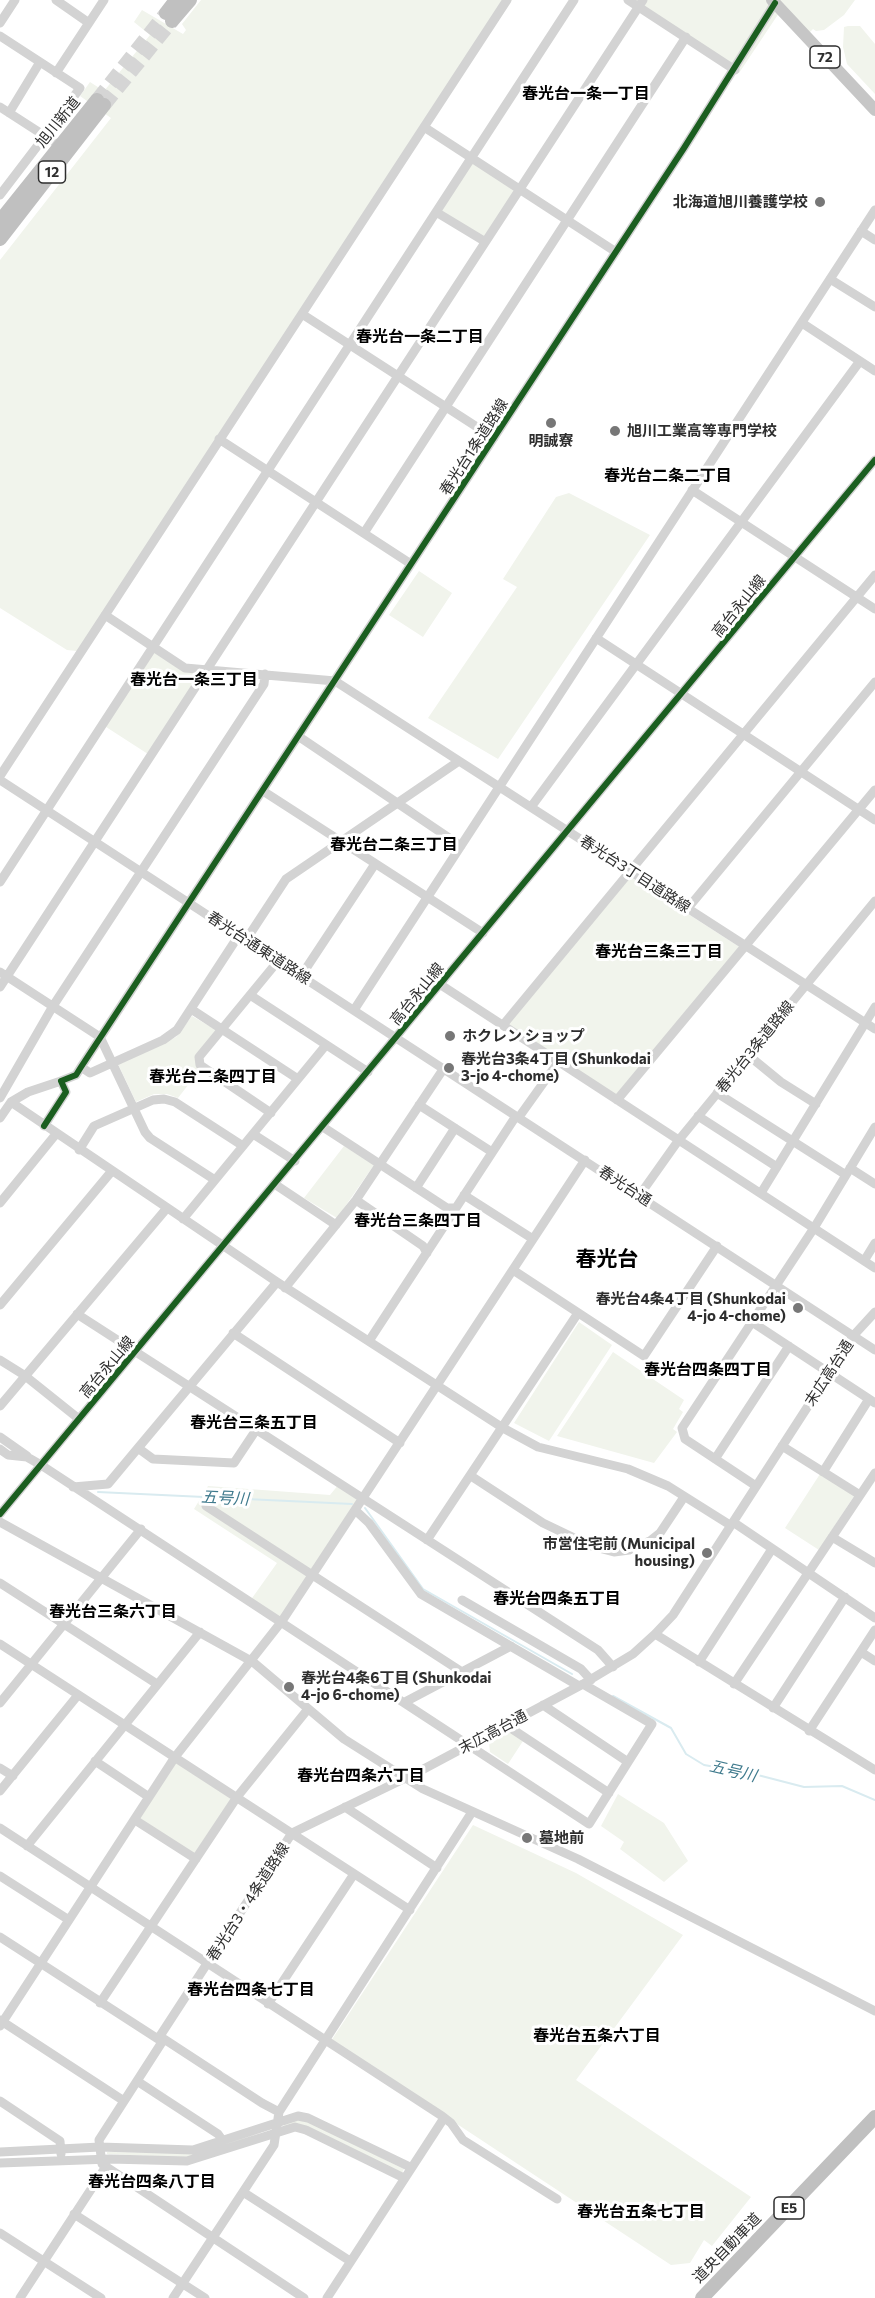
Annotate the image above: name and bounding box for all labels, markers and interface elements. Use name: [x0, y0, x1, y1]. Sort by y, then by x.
road number: 72: [810, 46, 840, 68]
district label: 春光台一条一丁目: [522, 84, 650, 104]
street label: 旭川新道: [32, 93, 84, 151]
road number: 12: [38, 161, 66, 183]
place label: 北海道旭川養護学校: [673, 193, 808, 211]
marker: 北海道旭川養護学校: [813, 195, 827, 209]
district label: 春光台一条二丁目: [356, 327, 484, 347]
street label: 春光台1条道路線: [436, 395, 512, 499]
marker: 明誠寮: [544, 416, 558, 430]
place label: 旭川工業高等専門学校: [627, 422, 777, 440]
marker: 旭川工業高等専門学校: [608, 424, 622, 438]
place label: 明誠寮: [529, 432, 573, 450]
district label: 春光台二条二丁目: [604, 466, 732, 486]
street label: 高台永山線: [708, 571, 770, 641]
district label: 春光台一条三丁目: [130, 670, 258, 690]
street label: 春光台3丁目道路線: [576, 831, 694, 917]
district label: 春光台二条三丁目: [330, 835, 458, 855]
street label: 春光台通東道路線: [204, 908, 314, 988]
district label: 春光台三条三丁目: [595, 942, 723, 962]
street label: 高台永山線: [386, 959, 448, 1029]
street label: 春光台3条道路線: [712, 997, 798, 1097]
place label: ホクレン ショップ: [462, 1027, 585, 1045]
marker: ホクレン ショップ: [443, 1029, 457, 1043]
place label: 春光台3条4丁目 (Shunkodai 3-jo 4-chome): [461, 1050, 651, 1085]
marker: 春光台3条4丁目 (Shunkodai 3-jo 4-chome): [442, 1061, 456, 1075]
district label: 春光台二条四丁目: [149, 1067, 277, 1087]
street label: 春光台通: [595, 1162, 655, 1210]
district label: 春光台三条四丁目: [354, 1211, 482, 1231]
district label: 春光台: [576, 1246, 638, 1272]
place label: 春光台4条4丁目 (Shunkodai 4-jo 4-chome): [596, 1290, 786, 1325]
marker: 春光台4条4丁目 (Shunkodai 4-jo 4-chome): [791, 1301, 805, 1315]
street label: 高台永山線: [76, 1332, 138, 1402]
street label: 末広高台通: [801, 1337, 857, 1409]
district label: 春光台四条四丁目: [644, 1360, 772, 1380]
district label: 春光台三条五丁目: [190, 1413, 318, 1433]
water label: 五号川: [201, 1487, 249, 1509]
place label: 市営住宅前 (Municipal housing): [543, 1535, 695, 1570]
marker: 市営住宅前 (Municipal housing): [700, 1546, 714, 1560]
district label: 春光台四条五丁目: [493, 1589, 621, 1609]
district label: 春光台三条六丁目: [49, 1602, 177, 1622]
place label: 春光台4条6丁目 (Shunkodai 4-jo 6-chome): [301, 1669, 491, 1704]
marker: 春光台4条6丁目 (Shunkodai 4-jo 6-chome): [282, 1680, 296, 1694]
street label: 末広高台通: [456, 1706, 530, 1758]
water label: 五号川: [707, 1756, 759, 1786]
district label: 春光台四条六丁目: [297, 1766, 425, 1786]
place label: 墓地前: [539, 1829, 584, 1847]
marker: 墓地前: [520, 1831, 534, 1845]
street label: 春光台3・4条道路線: [203, 1839, 293, 1965]
district label: 春光台四条七丁目: [187, 1980, 315, 2000]
district label: 春光台五条六丁目: [533, 2026, 661, 2046]
district label: 春光台四条八丁目: [88, 2172, 216, 2192]
road number: E5: [774, 2197, 804, 2219]
district label: 春光台五条七丁目: [577, 2202, 705, 2222]
street label: 道央自動車道: [689, 2209, 765, 2287]

